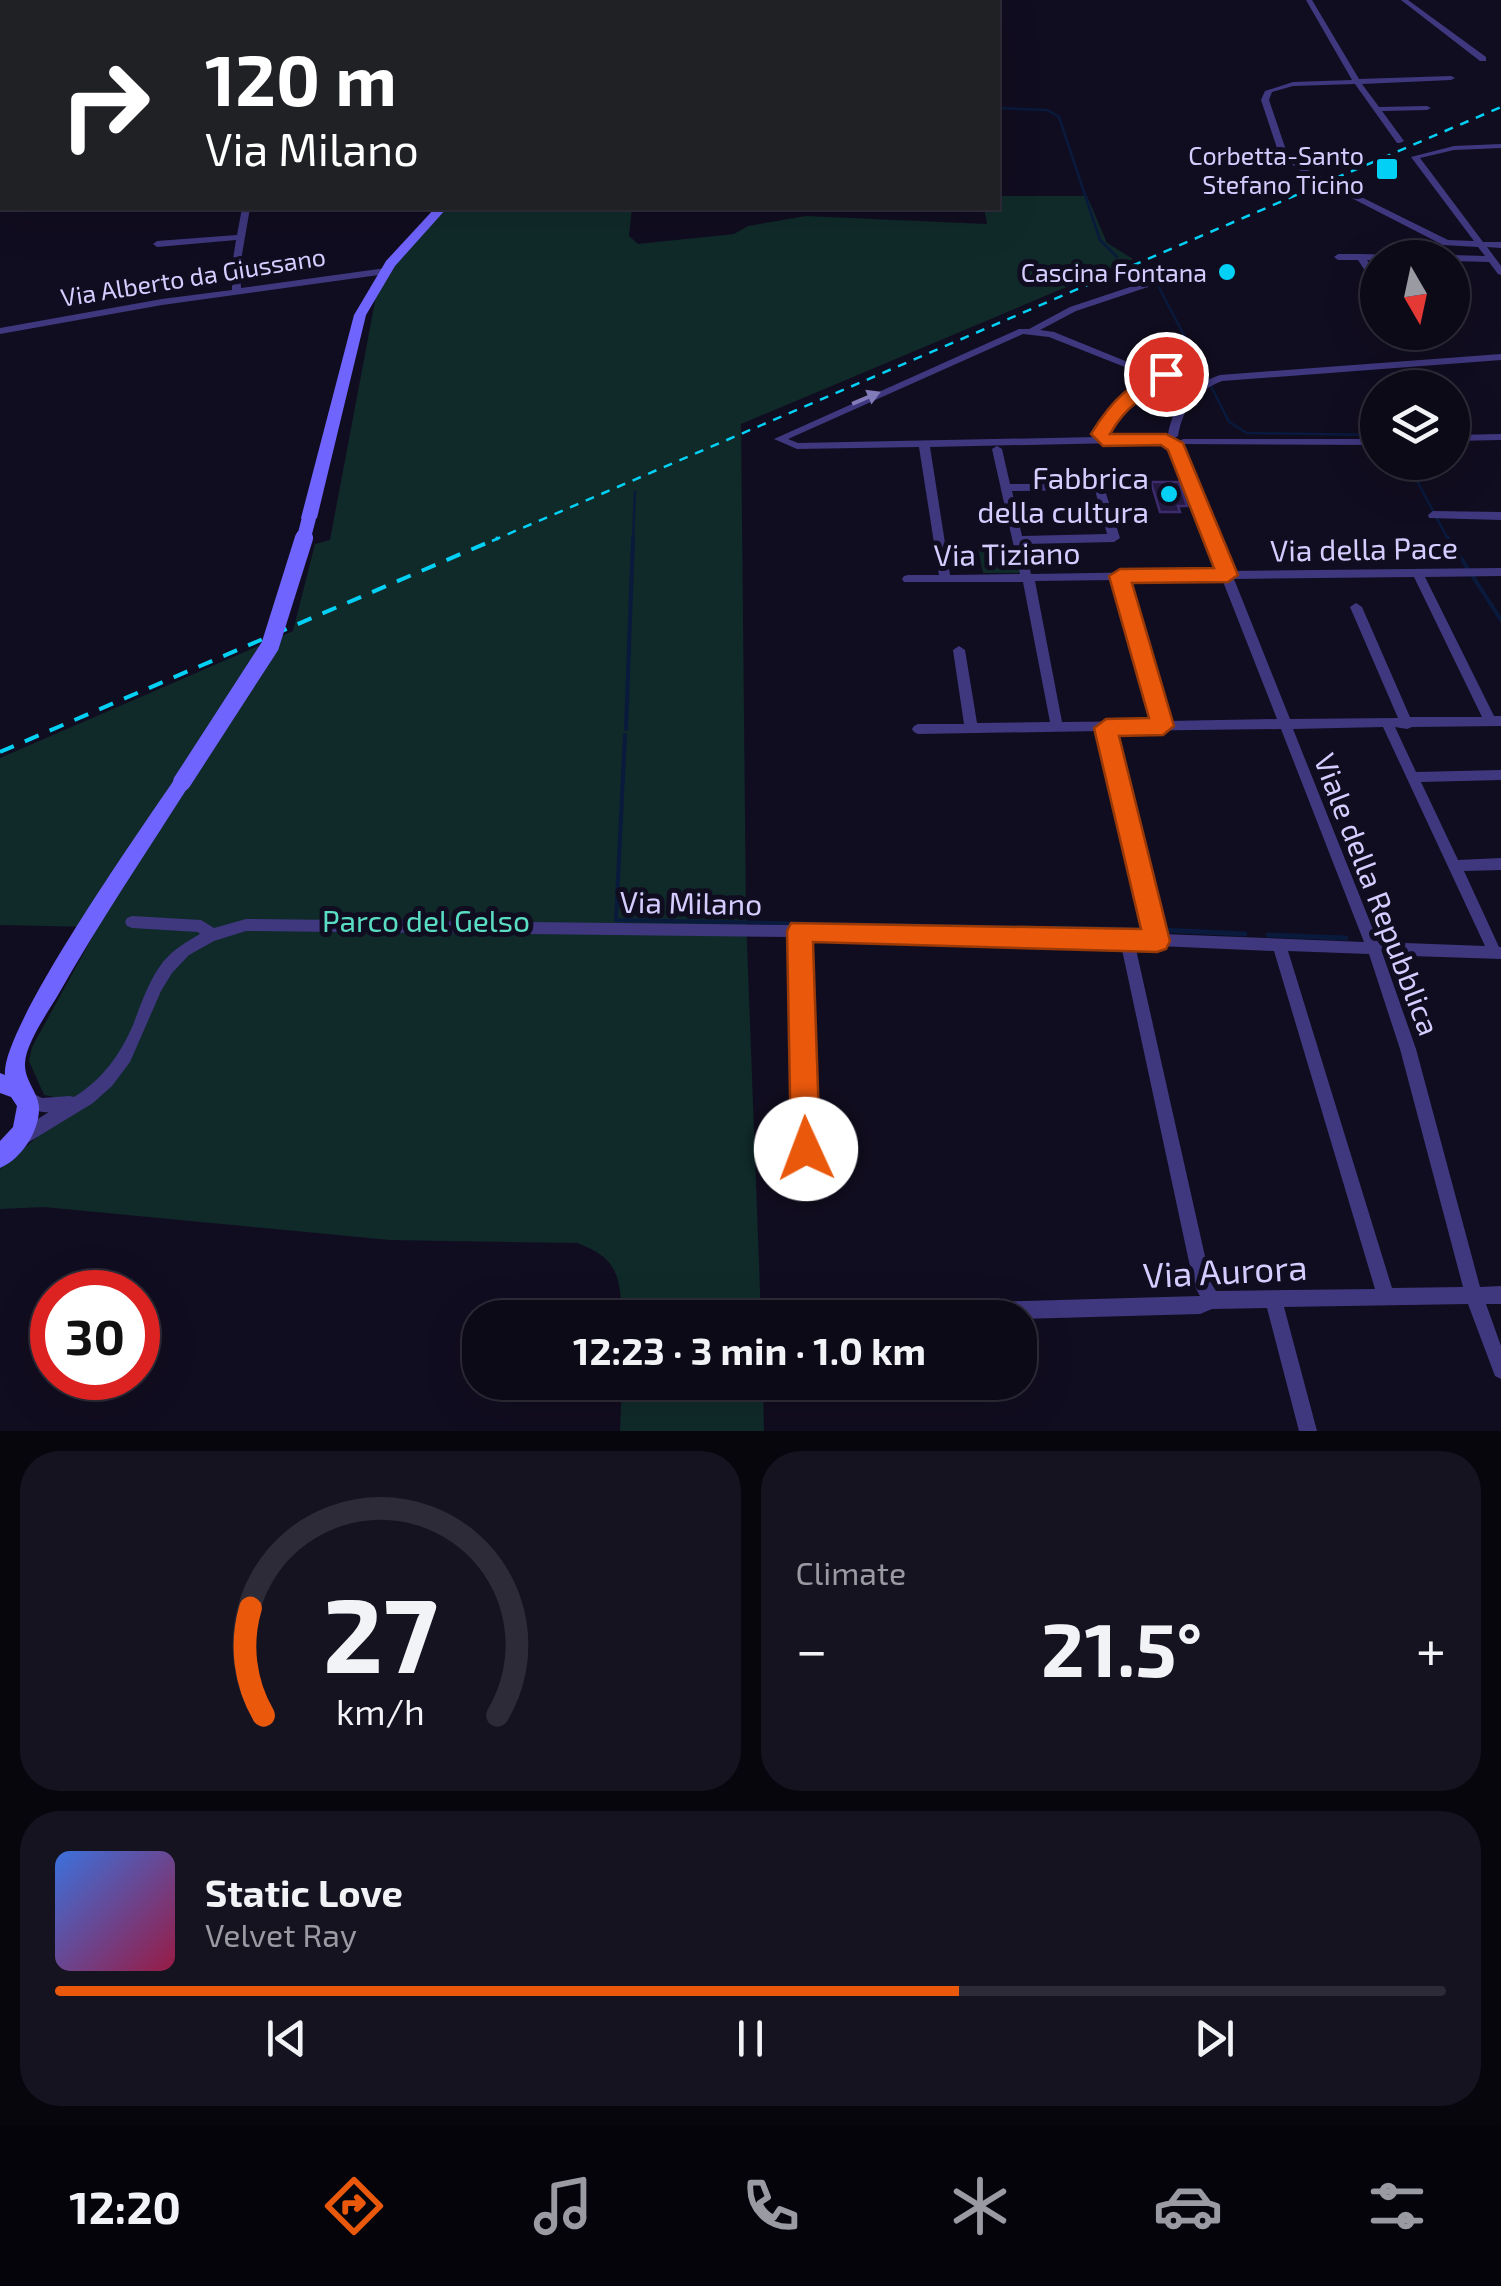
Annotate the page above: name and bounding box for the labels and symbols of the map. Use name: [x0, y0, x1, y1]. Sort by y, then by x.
place label: Corbetta-Santo Stefano Ticino: [1188, 140, 1364, 199]
marker: Corbetta-Santo Stefano Ticino: [1374, 156, 1400, 182]
street label: Via Alberto da Giussano: [58, 240, 328, 312]
north arrow: [1360, 240, 1470, 350]
place label: Cascina Fontana: [1021, 257, 1207, 287]
marker: Cascina Fontana: [1216, 261, 1238, 283]
pin: [1124, 332, 1209, 417]
one-way arrow: [851, 390, 881, 406]
place label: Fabbrica della cultura: [977, 459, 1149, 529]
marker: Fabbrica della cultura: [1158, 483, 1180, 505]
street label: Via della Pace: [1270, 528, 1458, 568]
street label: Via Tiziano: [933, 534, 1081, 572]
street label: Viale della Repubblica: [1308, 748, 1448, 1040]
street label: Via Milano: [619, 883, 763, 921]
park label: Parco del Gelso: [322, 902, 530, 938]
position arrow: [754, 1097, 858, 1201]
street label: Via Aurora: [1142, 1245, 1308, 1295]
speed limit sign: 30: [30, 1270, 160, 1400]

